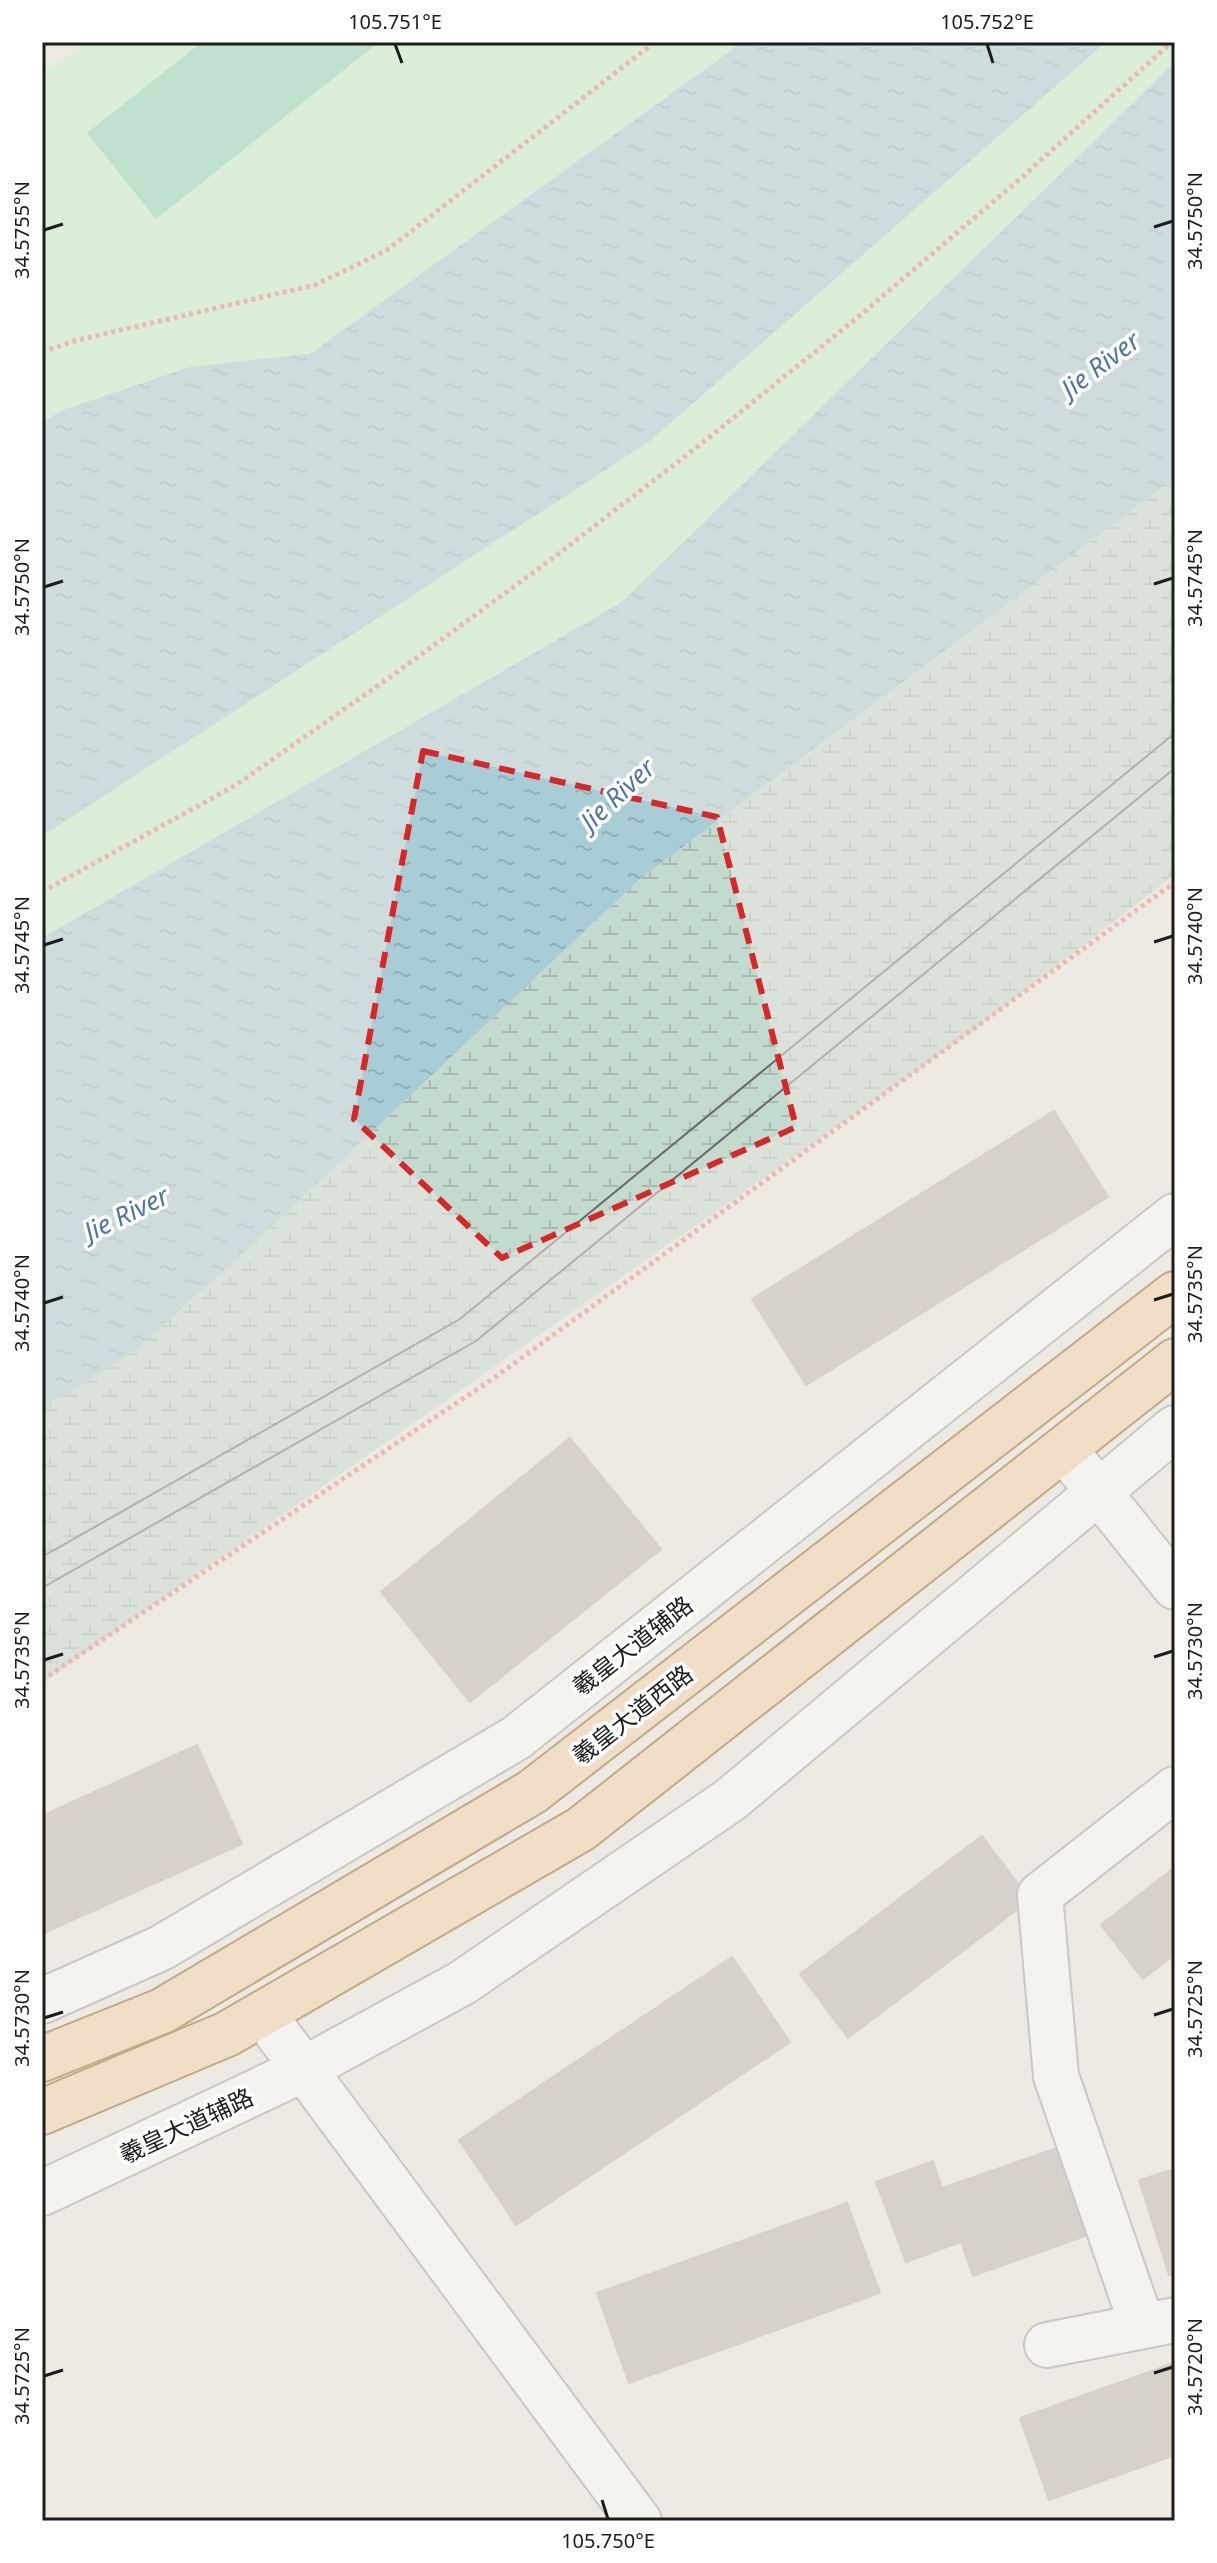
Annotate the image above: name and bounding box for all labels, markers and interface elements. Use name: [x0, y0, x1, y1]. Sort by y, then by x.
text: 105.751°E: [348, 8, 442, 35]
text: 105.752°E: [940, 8, 1034, 35]
text: 34.5750°N: [1181, 172, 1208, 270]
text: 34.5755°N: [8, 181, 35, 279]
water label: Jie River: [1049, 321, 1148, 409]
text: 34.5745°N: [1181, 529, 1208, 627]
text: 34.5750°N: [8, 538, 35, 636]
water label: Jie River: [568, 749, 664, 841]
text: 34.5740°N: [1181, 887, 1208, 985]
text: 34.5745°N: [8, 896, 35, 994]
water label: Jie River: [73, 1176, 176, 1251]
text: 34.5735°N: [1181, 1245, 1208, 1343]
text: 34.5740°N: [8, 1254, 35, 1352]
street label: 羲皇大道辅路: [565, 1588, 699, 1702]
text: 34.5730°N: [1181, 1602, 1208, 1700]
text: 34.5735°N: [8, 1611, 35, 1709]
street label: 羲皇大道西路: [565, 1657, 699, 1771]
text: 34.5725°N: [1181, 1960, 1208, 2058]
text: 34.5730°N: [8, 1969, 35, 2067]
street label: 羲皇大道辅路: [114, 2080, 258, 2170]
text: 34.5720°N: [1181, 2318, 1208, 2416]
text: 34.5725°N: [8, 2327, 35, 2425]
text: 105.750°E: [561, 2527, 655, 2554]

